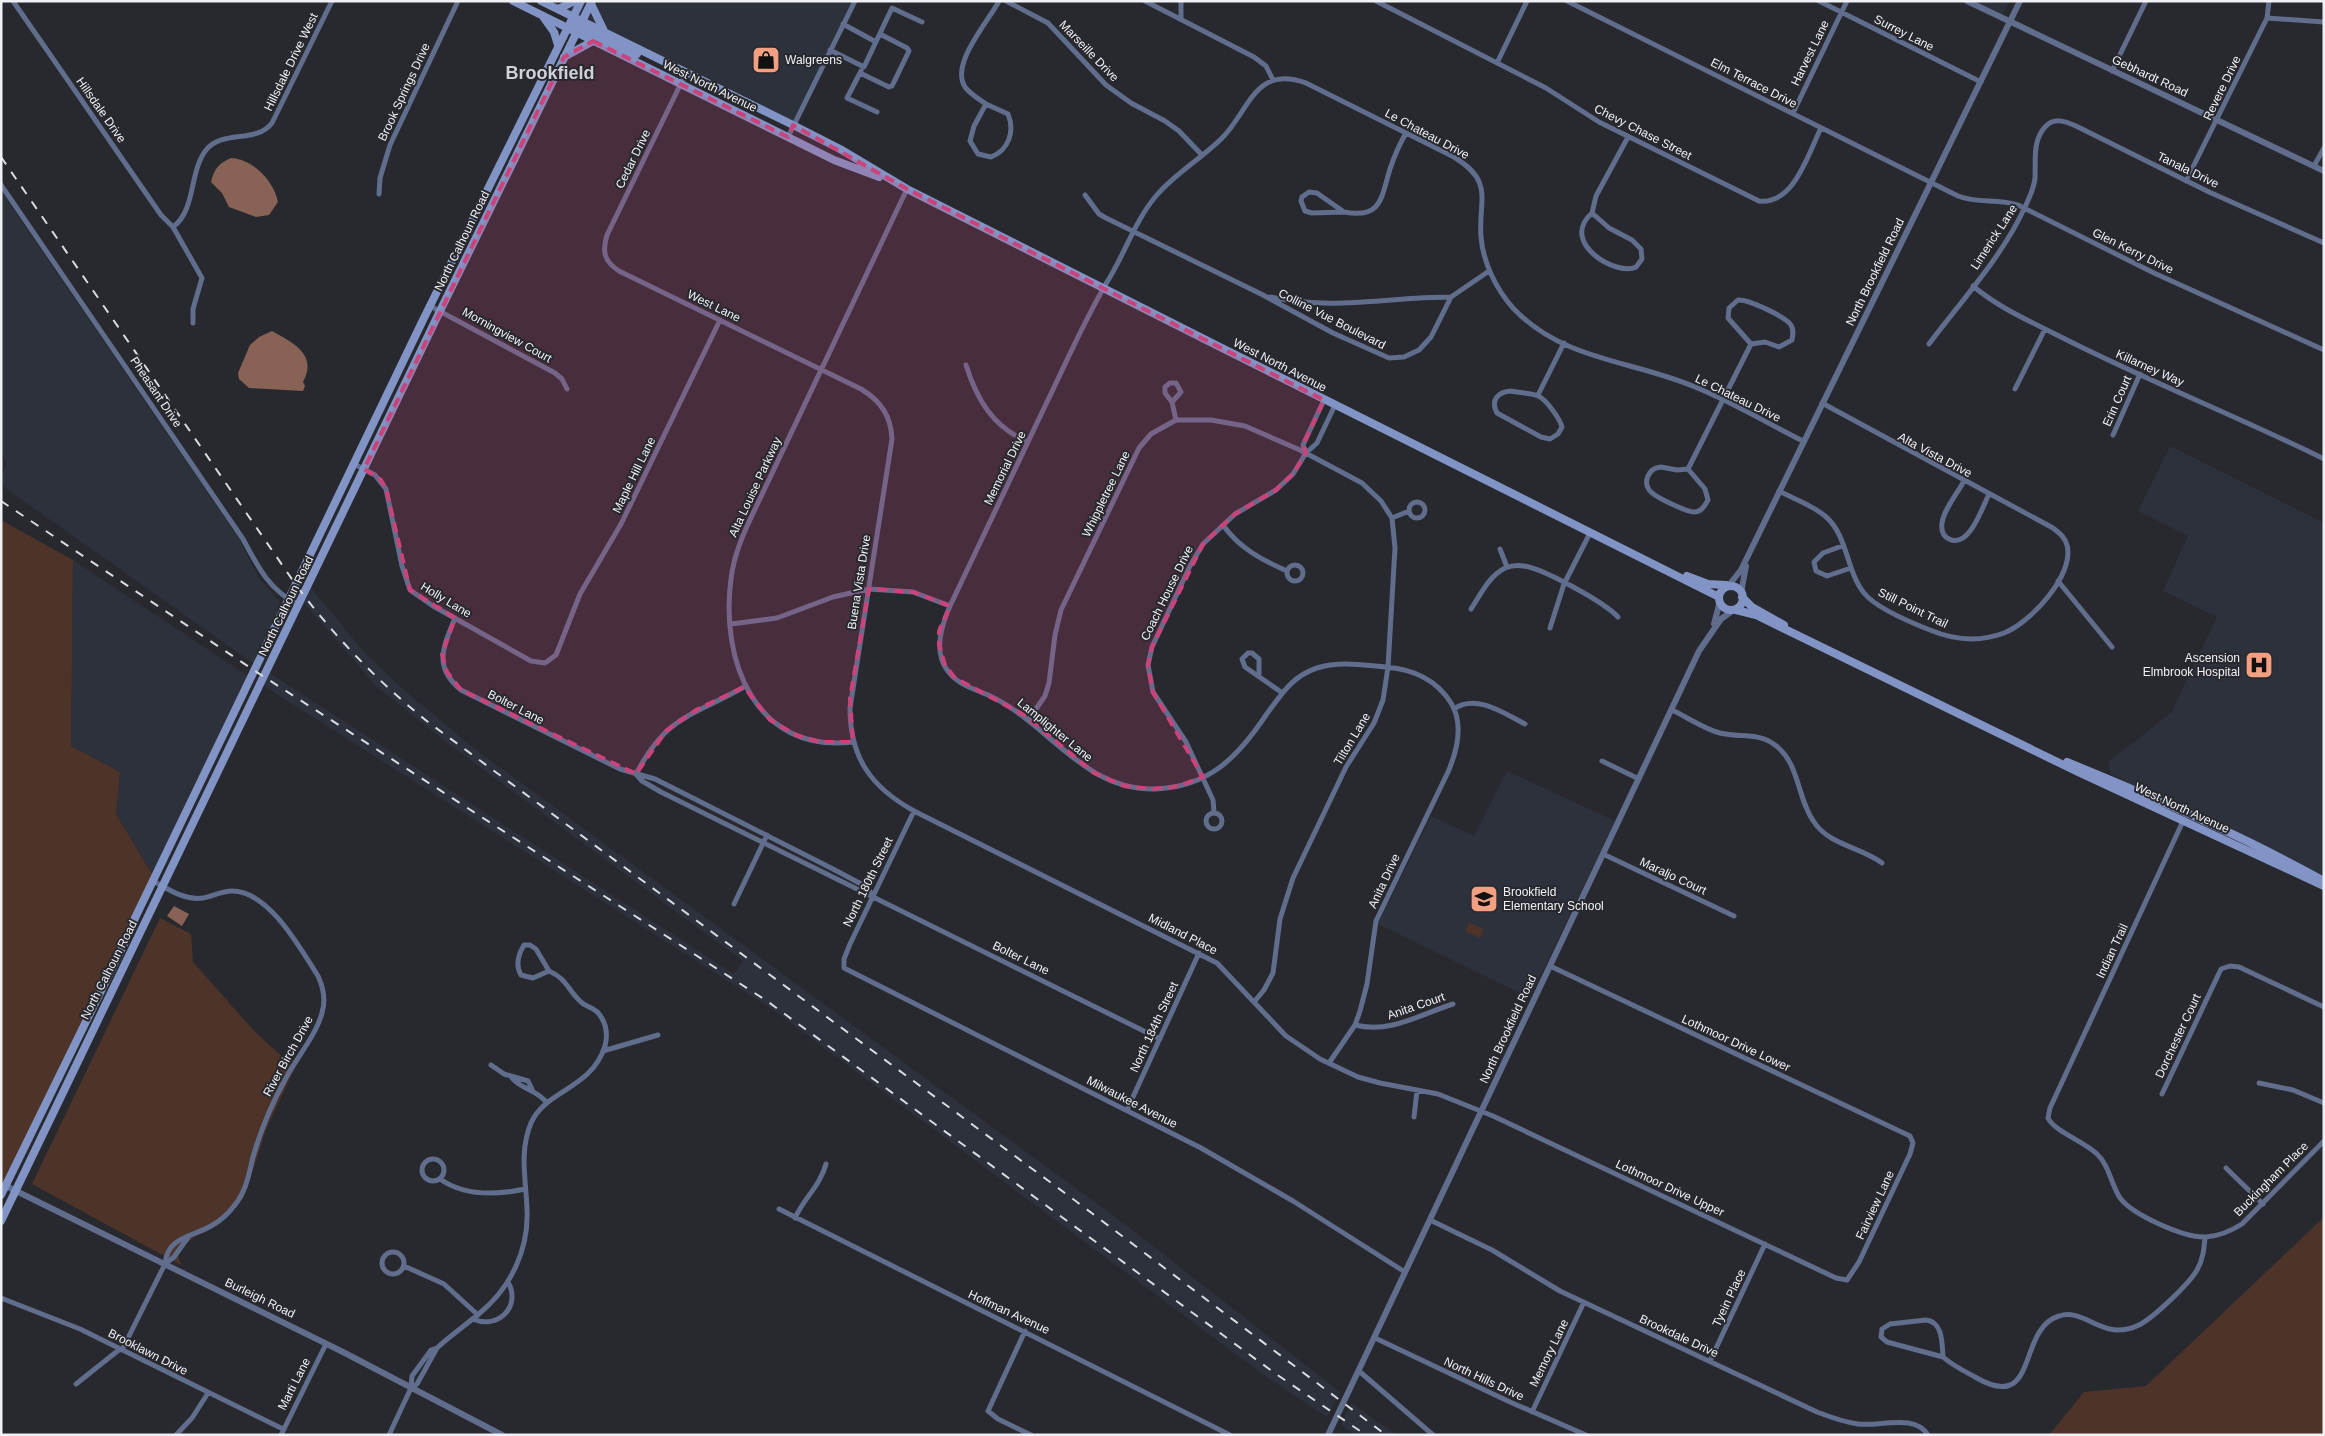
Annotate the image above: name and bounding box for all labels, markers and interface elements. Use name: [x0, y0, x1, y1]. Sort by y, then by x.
street label: Hillsdale Drive West: [261, 10, 321, 113]
street label: Surrey Lane: [1872, 12, 1937, 54]
street label: Marseille Drive: [1056, 18, 1122, 85]
street label: Harvest Lane: [1788, 18, 1832, 88]
street label: Brook Springs Drive: [375, 40, 433, 143]
shop icon: Walgreens: [751, 45, 781, 75]
street label: Gebhardt Road: [2110, 52, 2190, 100]
place label: Walgreens: [785, 53, 842, 67]
street label: Revere Drive: [2200, 53, 2244, 123]
street label: Elm Terrace Drive: [1708, 55, 1800, 111]
street label: West North Avenue: [661, 57, 760, 115]
district label: Brookfield: [505, 63, 595, 83]
street label: Hillsdale Drive: [73, 75, 129, 146]
street label: Chevy Chase Street: [1592, 101, 1695, 163]
street label: Le Chateau Drive: [1382, 106, 1472, 162]
street label: Cedar Drive: [613, 127, 653, 191]
street label: Tanala Drive: [2155, 149, 2221, 191]
street label: North Calhoun Road: [432, 189, 492, 293]
street label: Limerick Lane: [1968, 202, 2020, 272]
street label: North Brookfield Road: [1843, 216, 1907, 328]
street label: Glen Kerry Drive: [2090, 225, 2176, 277]
street label: Colline Vue Boulevard: [1276, 286, 1388, 352]
street label: West Lane: [685, 287, 743, 325]
street label: Morningview Court: [460, 305, 555, 366]
street label: West North Avenue: [1231, 335, 1329, 395]
street label: Killarney Way: [2114, 347, 2186, 389]
street label: Pheasant Drive: [127, 354, 185, 430]
street label: Le Chateau Drive: [1693, 371, 1783, 425]
street label: Erin Court: [2100, 373, 2135, 429]
street label: Memorial Drive: [981, 428, 1029, 507]
street label: Alta Vista Drive: [1896, 430, 1975, 481]
street label: Maple Hill Lane: [610, 434, 659, 515]
street label: Alta Louise Parkway: [726, 435, 784, 539]
street label: Whippletree Lane: [1079, 448, 1133, 539]
street label: Buena Vista Drive: [845, 533, 873, 630]
street label: Coach House Drive: [1138, 543, 1196, 643]
street label: North Calhoun Road: [256, 554, 316, 658]
street label: Holly Lane: [418, 579, 474, 621]
street label: Still Point Trail: [1876, 585, 1950, 631]
hospital icon: Ascension Elmbrook Hospital: [2244, 650, 2274, 680]
place label: Ascension Elmbrook Hospital: [2143, 651, 2240, 679]
street label: Bolter Lane: [485, 687, 547, 727]
street label: Lamplighter Lane: [1015, 695, 1096, 765]
street label: Tilton Lane: [1331, 710, 1373, 768]
street label: West North Avenue: [2132, 780, 2232, 836]
street label: North 180th Street: [840, 834, 896, 929]
street label: Anita Drive: [1365, 851, 1403, 911]
street label: Maraljo Court: [1637, 854, 1709, 898]
school or university icon: Brookfield Elementary School: [1469, 884, 1499, 914]
place label: Brookfield Elementary School: [1503, 885, 1604, 913]
street label: Midland Place: [1146, 911, 1220, 957]
street label: North Calhoun Road: [78, 918, 140, 1022]
street label: Indian Trail: [2093, 921, 2131, 981]
street label: Bolter Lane: [990, 938, 1052, 978]
street label: North Brookfield Road: [1477, 973, 1539, 1085]
street label: North 184th Street: [1127, 979, 1181, 1074]
street label: Anita Court: [1385, 989, 1447, 1022]
street label: Dorchester Court: [2152, 991, 2204, 1080]
street label: Lothmoor Drive Lower: [1680, 1012, 1792, 1074]
street label: River Birch Drive: [260, 1013, 316, 1099]
street label: Milwaukee Avenue: [1084, 1073, 1180, 1131]
street label: Buckingham Place: [2231, 1139, 2311, 1219]
street label: Lothmoor Drive Upper: [1614, 1157, 1726, 1219]
street label: Fairview Lane: [1853, 1168, 1897, 1242]
street label: Tyein Place: [1710, 1267, 1749, 1329]
street label: Burleigh Road: [223, 1275, 297, 1321]
street label: Hoffman Avenue: [966, 1287, 1052, 1337]
street label: Brookdale Drive: [1637, 1312, 1721, 1361]
street label: Memory Lane: [1527, 1317, 1572, 1389]
street label: Brooklawn Drive: [106, 1326, 190, 1378]
street label: North Hills Drive: [1442, 1354, 1527, 1404]
street label: Marti Lane: [275, 1355, 313, 1412]

